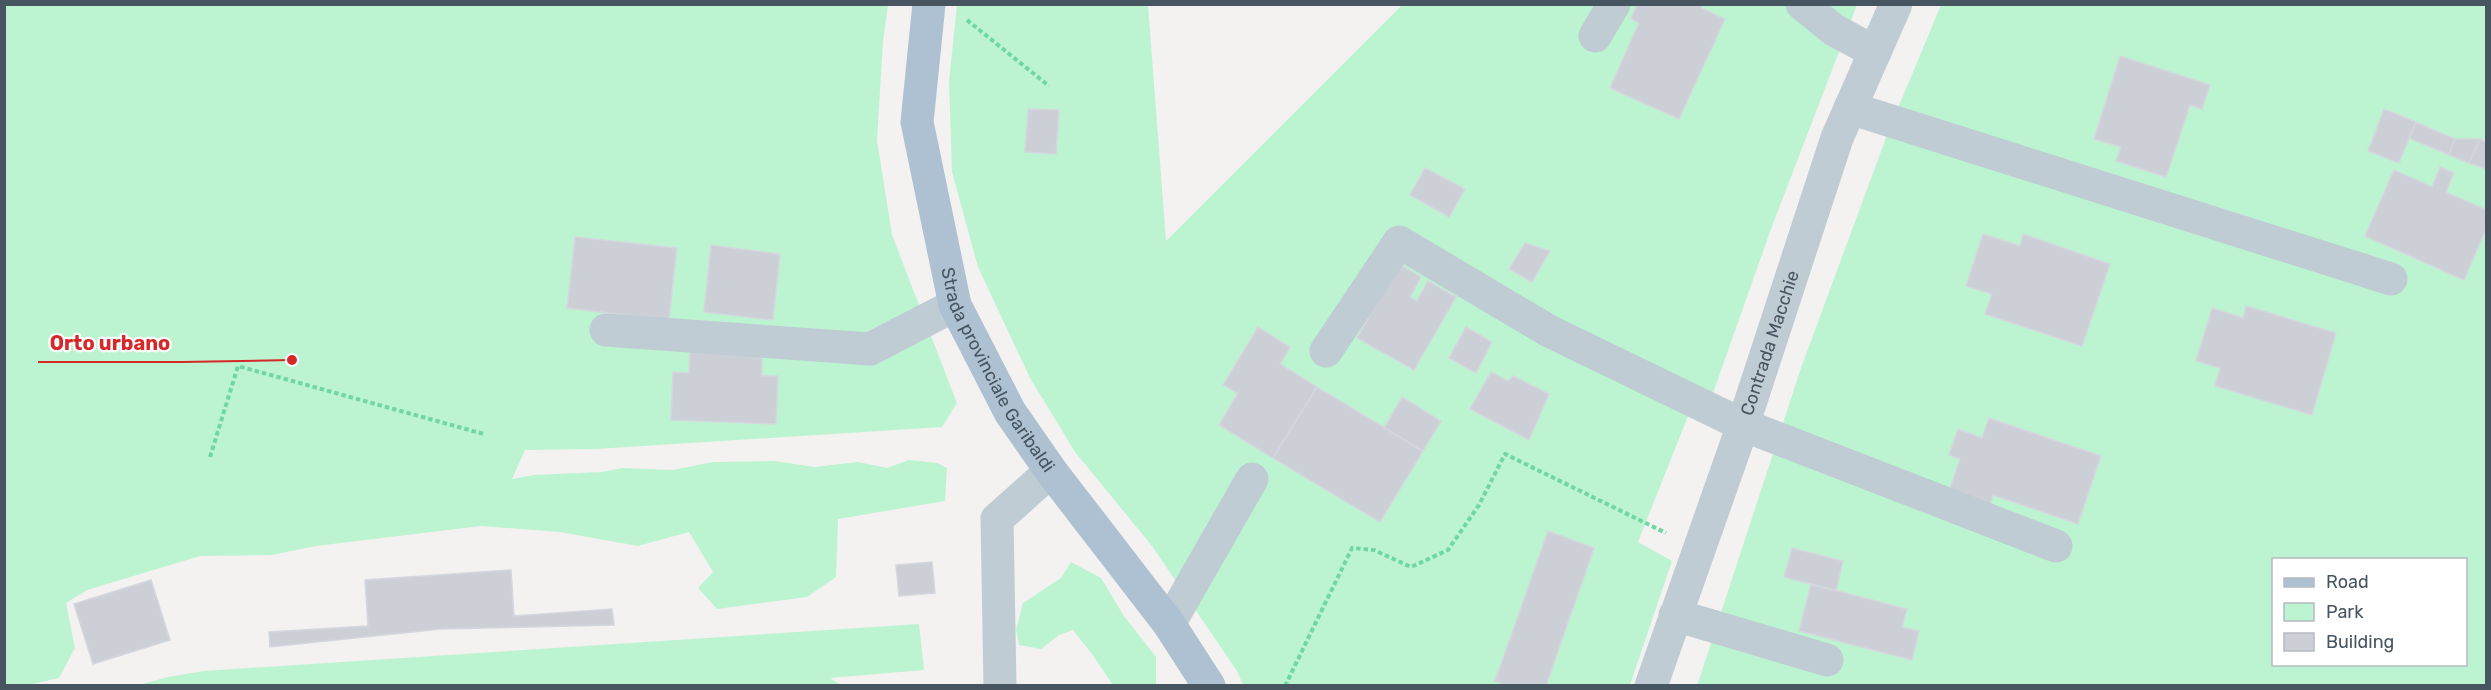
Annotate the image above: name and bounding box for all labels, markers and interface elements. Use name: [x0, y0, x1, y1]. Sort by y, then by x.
street label: Strada provinciale Garibaldi: [936, 265, 1059, 476]
street label: Contrada Macchie: [1736, 268, 1804, 418]
callout: Orto urbano: [38, 324, 182, 362]
text: Orto urbano: [50, 331, 170, 355]
legend: [2272, 558, 2467, 666]
text: Road: [2326, 571, 2369, 593]
text: Park: [2326, 601, 2364, 623]
text: Building: [2326, 631, 2394, 653]

